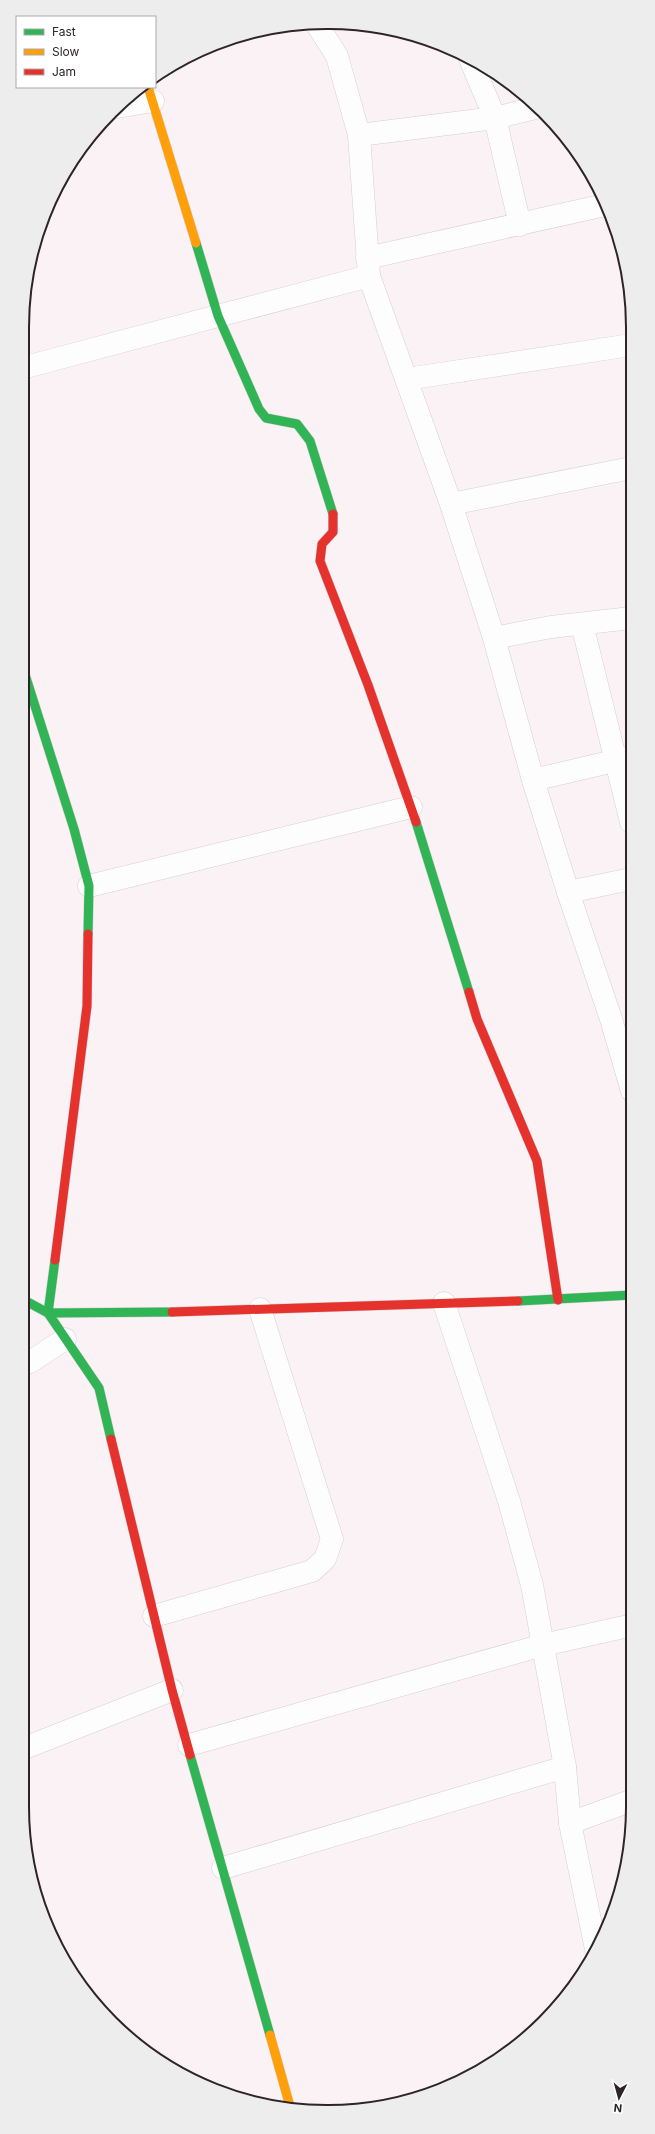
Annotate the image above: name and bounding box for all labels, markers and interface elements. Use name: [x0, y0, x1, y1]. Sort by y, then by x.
legend: [16, 16, 156, 88]
text: Fast: [52, 24, 76, 39]
text: Slow: [52, 44, 80, 59]
text: Jam: [52, 64, 76, 79]
north arrow: [599, 2078, 639, 2118]
text: N: [613, 2101, 623, 2115]

